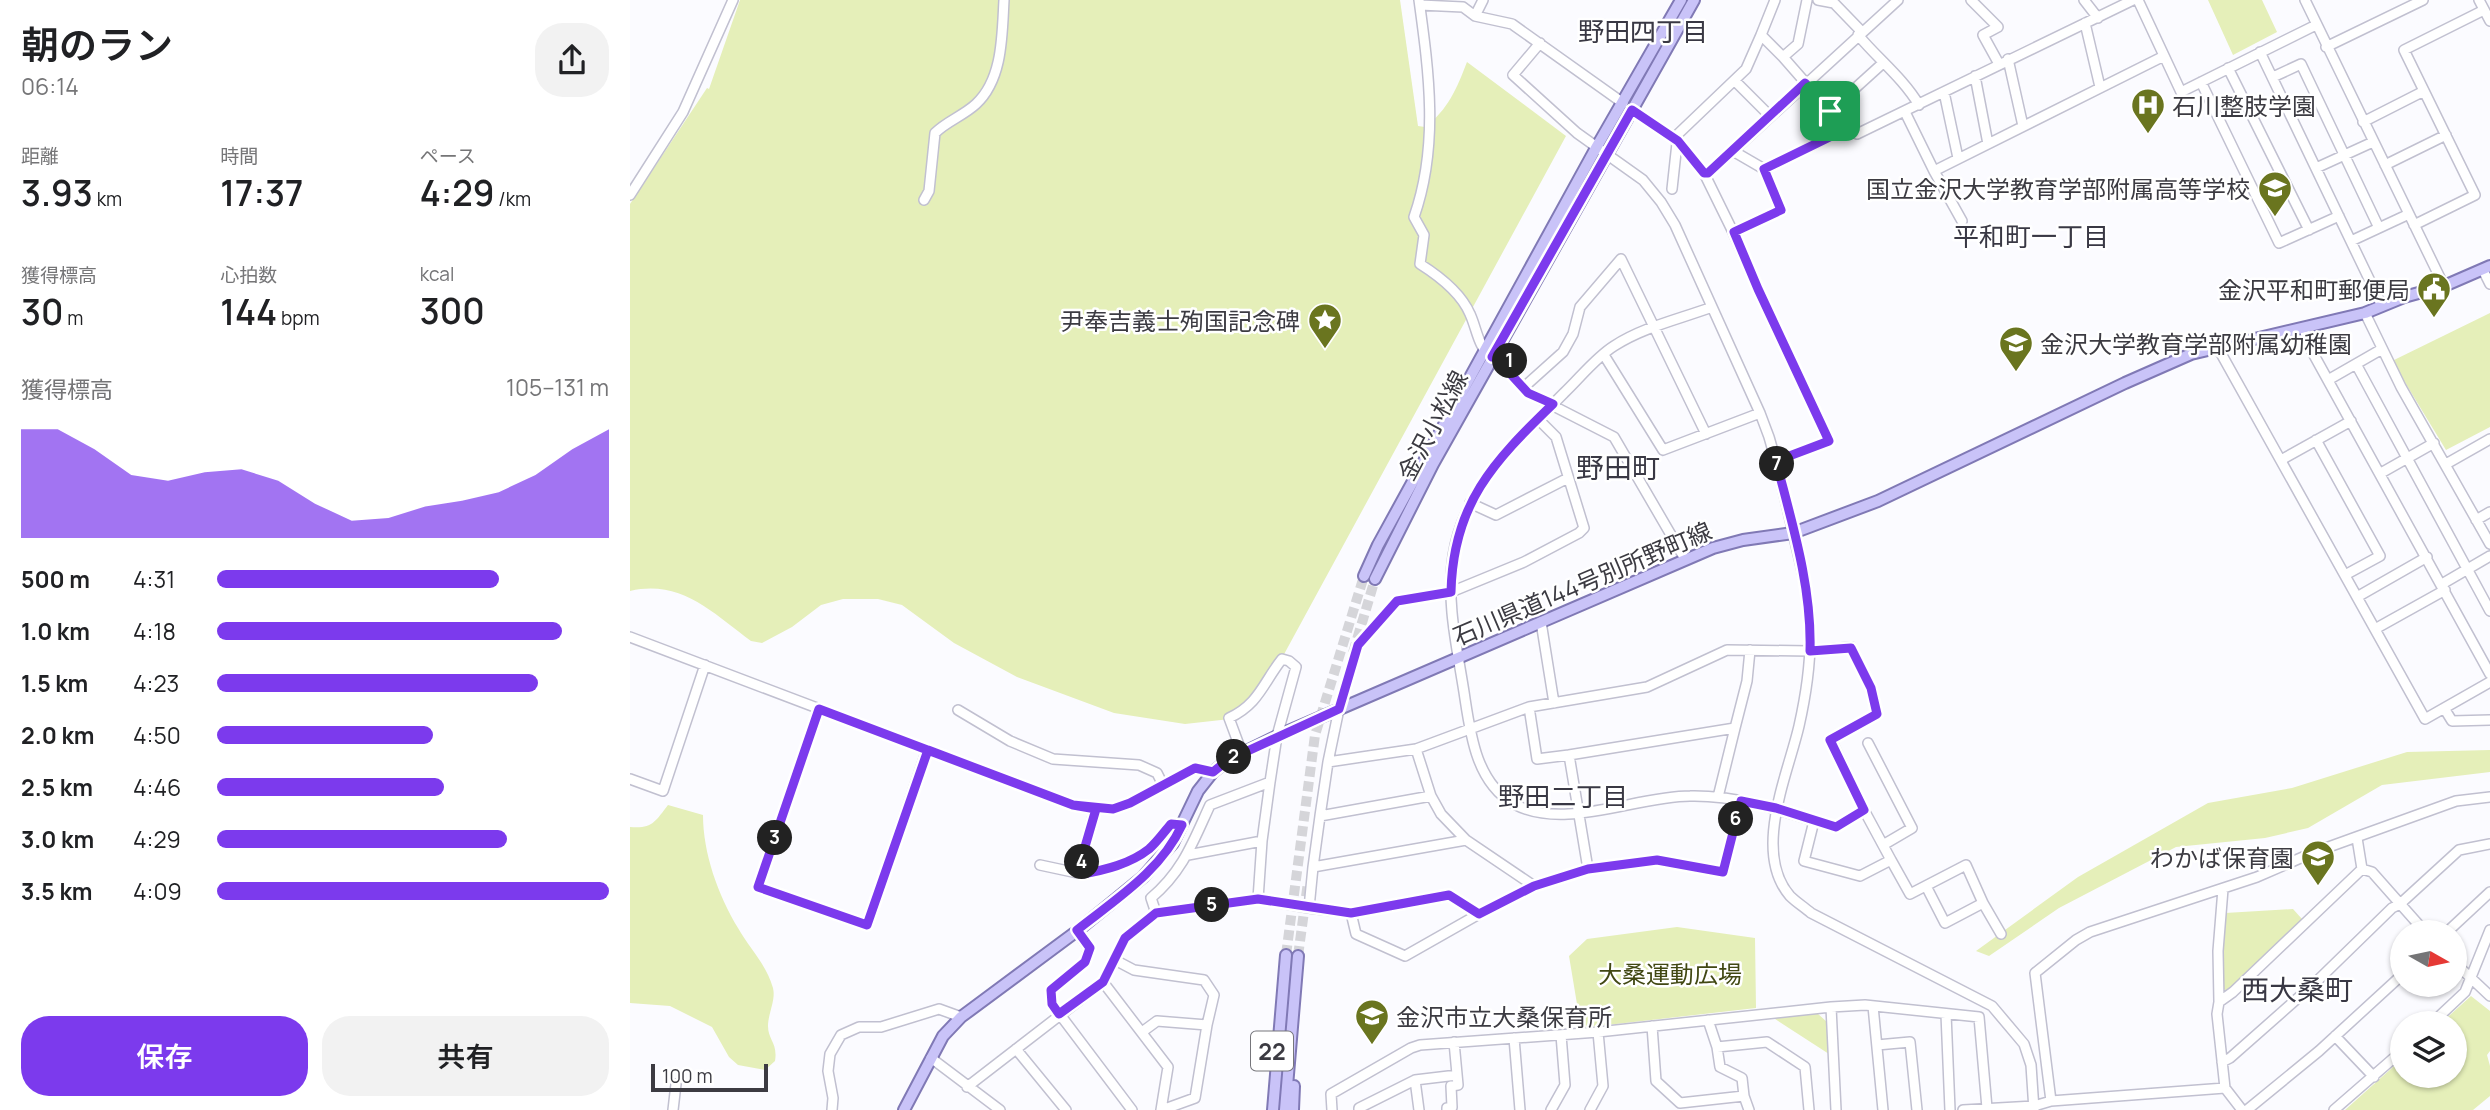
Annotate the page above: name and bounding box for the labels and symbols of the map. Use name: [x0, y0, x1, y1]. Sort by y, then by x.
district label: 野田四丁目: [1578, 13, 1708, 49]
pin: [1800, 81, 1860, 141]
hospital icon: 石川整肢学園: [2129, 86, 2167, 135]
place label: 石川整肢学園: [2172, 89, 2316, 122]
school or university icon: 国立金沢大学教育学部附属高等学校: [2256, 169, 2294, 218]
place label: 国立金沢大学教育学部附属高等学校: [1866, 172, 2250, 205]
district label: 平和町一丁目: [1953, 218, 2109, 254]
public building icon: 金沢平和町郵便局: [2415, 270, 2453, 319]
place label: 金沢平和町郵便局: [2218, 273, 2410, 306]
place icon: 尹奉吉義士殉国記念碑: [1306, 301, 1344, 350]
place label: 尹奉吉義士殉国記念碑: [1060, 304, 1300, 337]
school or university icon: 金沢大学教育学部附属幼稚園: [1997, 324, 2035, 373]
place label: 金沢大学教育学部附属幼稚園: [2040, 327, 2352, 360]
pin: 1: [1492, 344, 1528, 378]
street label: 金沢小松線: [1389, 364, 1475, 486]
pin: 7: [1760, 447, 1794, 482]
district label: 野田町: [1576, 448, 1660, 486]
street label: 石川県道144号別所野町線: [1448, 514, 1716, 652]
pin: 2: [1216, 740, 1252, 774]
district label: 野田二丁目: [1498, 778, 1628, 814]
pin: 6: [1718, 802, 1754, 836]
pin: 3: [758, 820, 792, 856]
school or university icon: わかば保育園: [2299, 838, 2337, 887]
place label: わかば保育園: [2150, 841, 2294, 874]
pin: 4: [1064, 844, 1100, 880]
pin: 5: [1194, 888, 1230, 922]
north arrow: [2390, 920, 2468, 998]
park label: 大桑運動広場: [1598, 957, 1742, 990]
district label: 西大桑町: [2241, 970, 2353, 1008]
school or university icon: 金沢市立大桑保育所: [1353, 997, 1391, 1046]
place label: 金沢市立大桑保育所: [1396, 1000, 1612, 1033]
road number: 22: [1251, 1032, 1293, 1070]
scale bar: [651, 1061, 768, 1093]

